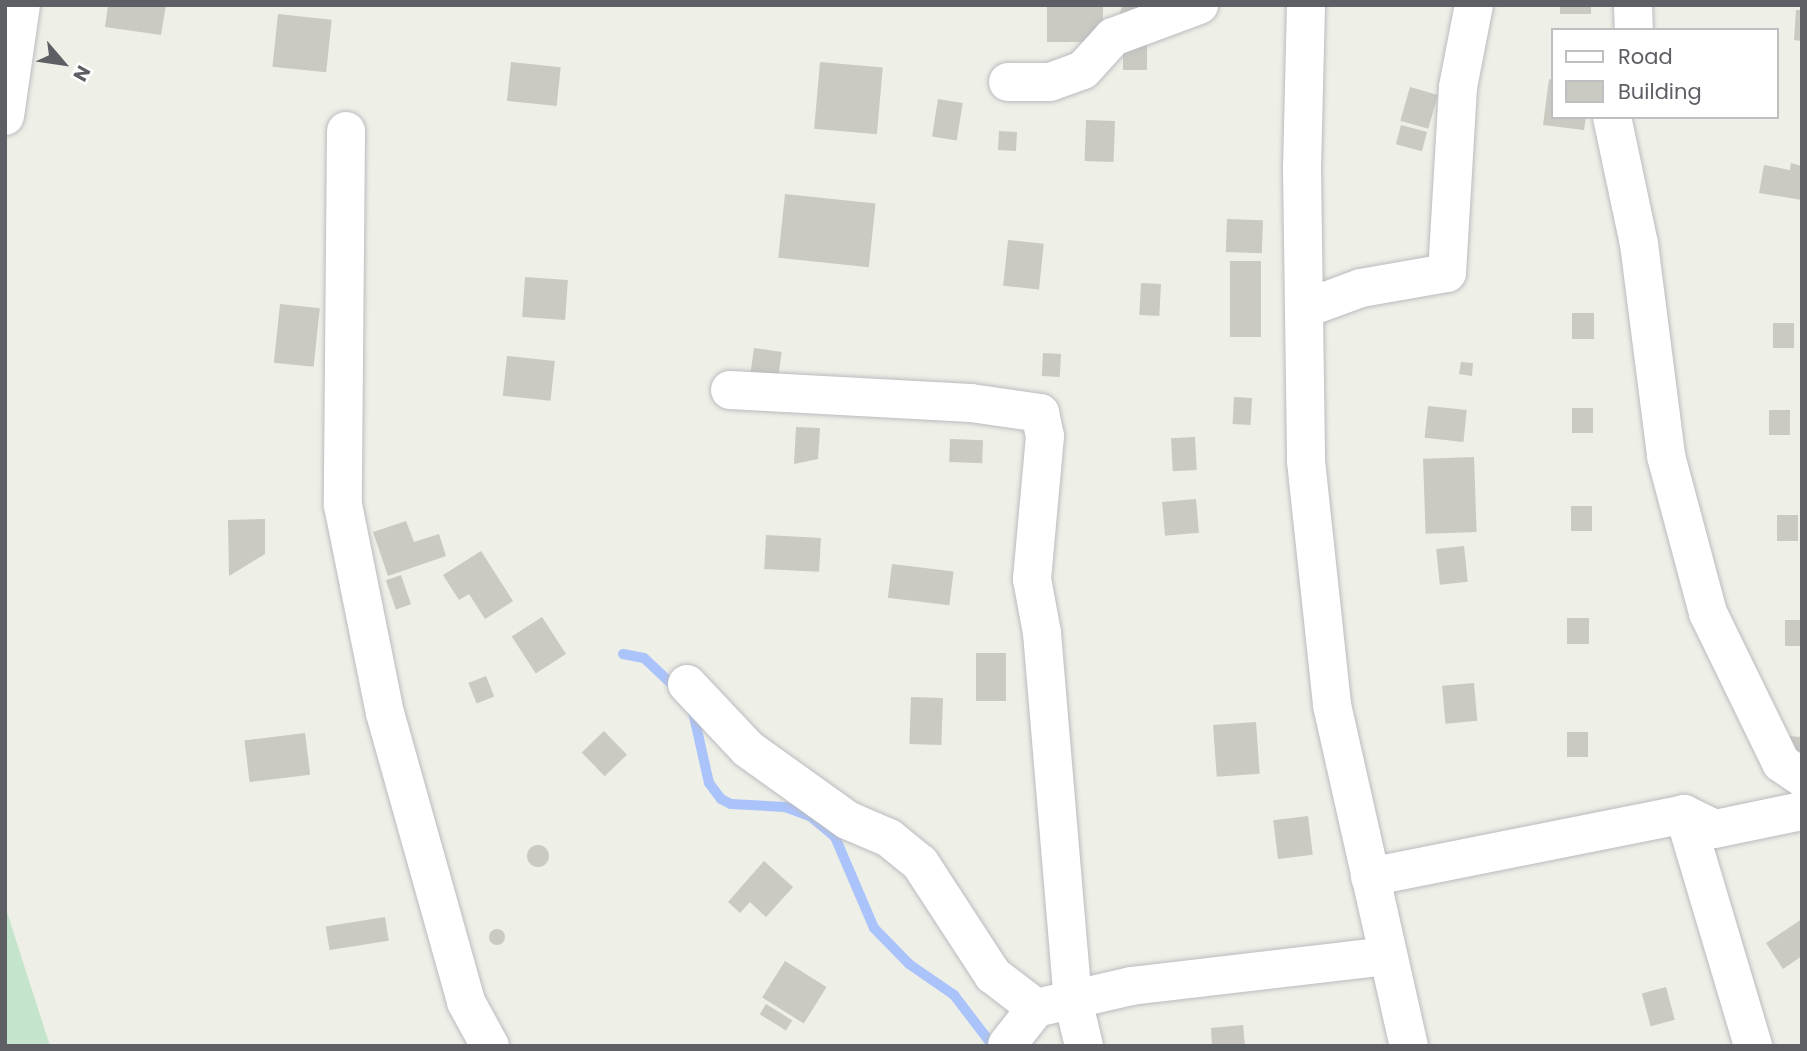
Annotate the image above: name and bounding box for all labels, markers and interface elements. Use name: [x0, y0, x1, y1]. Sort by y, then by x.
north arrow: [28, 28, 98, 98]
legend: [1552, 28, 1779, 119]
text: Road: [1618, 42, 1673, 71]
text: N: [67, 61, 97, 86]
text: Building: [1618, 77, 1702, 106]

